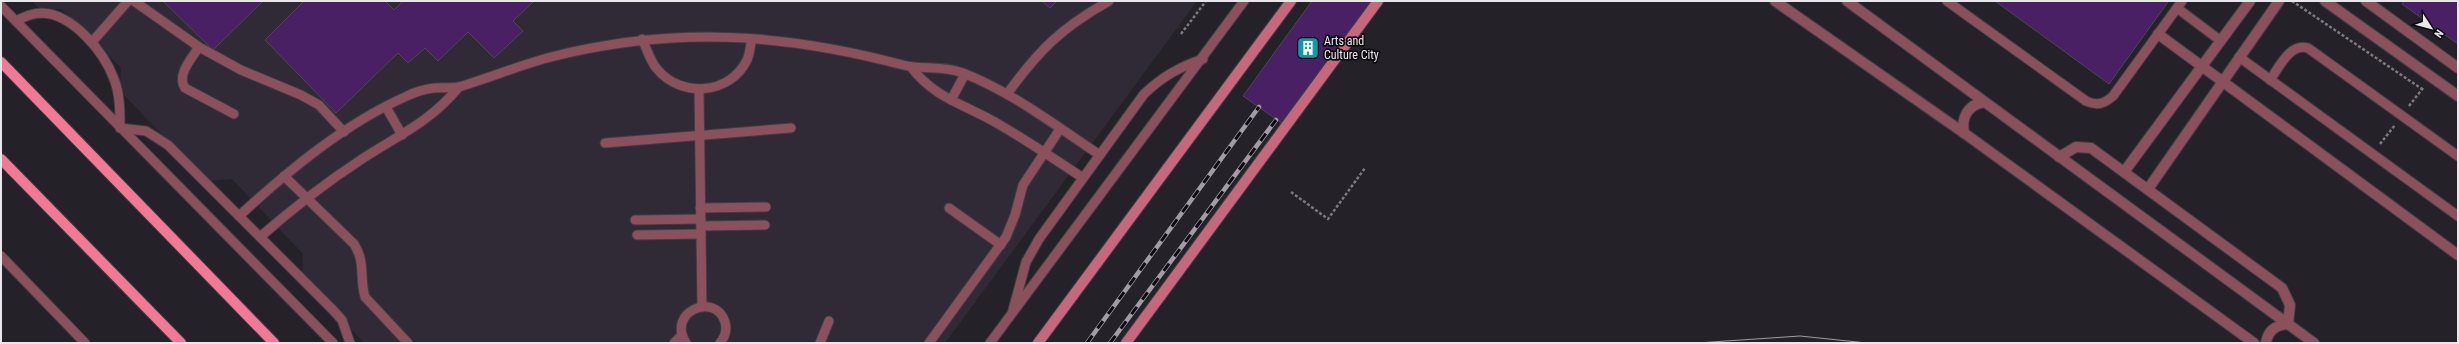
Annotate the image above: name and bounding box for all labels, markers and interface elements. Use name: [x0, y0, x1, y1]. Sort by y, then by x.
north arrow: [2411, 8, 2451, 48]
text: N: [2431, 27, 2446, 40]
place label: Arts and Culture City: [1324, 34, 1379, 62]
building icon: Arts and Culture City: [1295, 35, 1321, 61]

